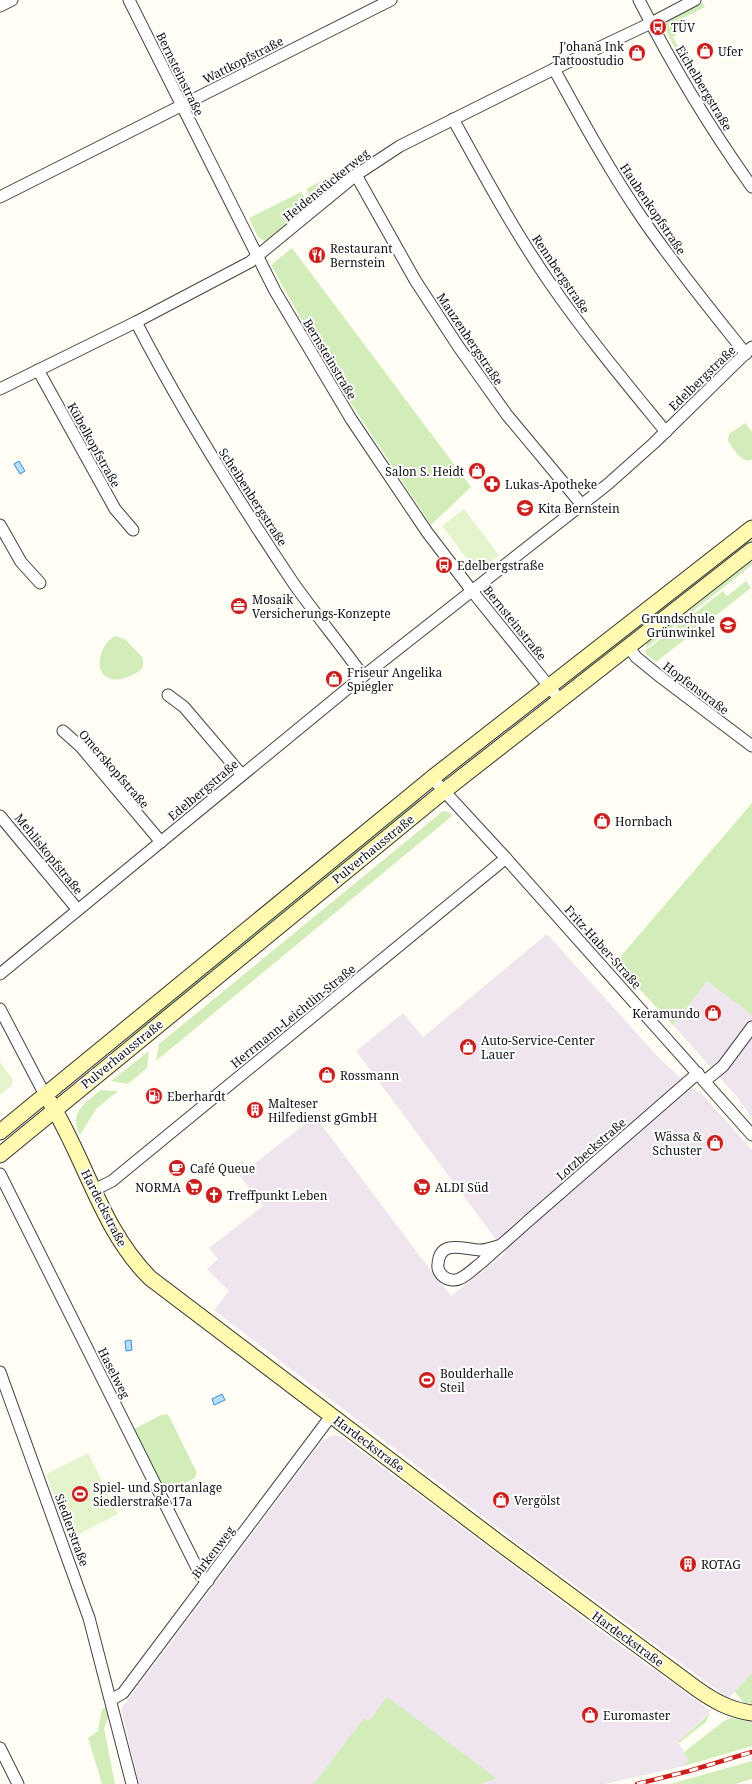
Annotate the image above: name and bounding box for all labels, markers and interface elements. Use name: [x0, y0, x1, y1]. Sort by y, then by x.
bus stop icon: TÜV: [648, 17, 668, 37]
place label: TÜV: [671, 19, 696, 36]
street label: Bernsteinstraße: [152, 29, 208, 119]
street label: Wattkopfstraße: [200, 32, 286, 88]
place label: J'ohana Ink Tattoostudio: [553, 38, 625, 69]
shop icon: Ufer: [695, 41, 715, 61]
street label: Eichelbergstraße: [672, 42, 736, 134]
shop icon: J'ohana Ink Tattoostudio: [627, 43, 647, 63]
place label: Ufer: [718, 43, 743, 60]
street label: Heidenstückerweg: [279, 145, 373, 225]
street label: Haubenkopfstraße: [616, 160, 690, 258]
street label: Rennbergstraße: [528, 231, 594, 317]
place label: Restaurant Bernstein: [330, 240, 392, 271]
restaurant icon: Restaurant Bernstein: [307, 245, 327, 265]
street label: Mauzenbergstraße: [433, 290, 507, 388]
street label: Bernsteinstraße: [299, 315, 361, 403]
street label: Edelbergstraße: [665, 342, 739, 414]
street label: Kübelkopfstraße: [64, 399, 124, 491]
street label: Scheibenbergstraße: [215, 445, 291, 549]
shop icon: Salon S. Heidt: [467, 461, 487, 481]
place label: Salon S. Heidt: [385, 463, 464, 480]
pharmacy icon: Lukas-Apotheke: [482, 474, 502, 494]
place label: Lukas-Apotheke: [505, 476, 597, 493]
school or university icon: Kita Bernstein: [515, 498, 535, 518]
place label: Kita Bernstein: [538, 500, 620, 517]
bus stop icon: Edelbergstraße: [434, 555, 454, 575]
place label: Edelbergstraße: [457, 557, 544, 574]
street label: Bernsteinstraße: [480, 582, 550, 664]
place label: Mosaik Versicherungs-Konzepte: [252, 591, 391, 622]
office icon: Mosaik Versicherungs-Konzepte: [229, 596, 249, 616]
place label: Grundschule Grünwinkel: [641, 610, 715, 641]
school or university icon: Grundschule Grünwinkel: [718, 615, 738, 635]
street label: Hopfenstraße: [660, 658, 732, 718]
place label: Friseur Angelika Spiegler: [347, 664, 442, 695]
shop icon: Friseur Angelika Spiegler: [324, 669, 344, 689]
street label: Omerskopfstraße: [75, 726, 153, 812]
street label: Edelbergstraße: [164, 756, 242, 824]
street label: Mehliskopfstraße: [11, 810, 87, 898]
street label: Pulverhausstraße: [328, 811, 418, 887]
shop icon: Hornbach: [592, 811, 612, 831]
place label: Hornbach: [615, 813, 673, 830]
street label: Fritz-Haber-Straße: [561, 901, 645, 993]
street label: Herrmann-Leichtlin-Straße: [227, 960, 359, 1072]
shop icon: Keramundo: [703, 1003, 723, 1023]
place label: Keramundo: [632, 1005, 700, 1022]
street label: Pulverhausstraße: [77, 1016, 167, 1092]
place label: Auto-Service-Center Lauer: [481, 1032, 595, 1063]
shop icon: Auto-Service-Center Lauer: [458, 1037, 478, 1057]
shop icon: Rossmann: [317, 1065, 337, 1085]
place label: Rossmann: [340, 1067, 399, 1084]
fuel station icon: Eberhardt: [144, 1086, 164, 1106]
place label: Eberhardt: [167, 1088, 226, 1105]
place label: Malteser Hilfedienst gGmbH: [268, 1095, 378, 1126]
building icon: Malteser Hilfedienst gGmbH: [245, 1100, 265, 1120]
street label: Lotzbeckstraße: [552, 1114, 630, 1184]
place label: Wässa & Schuster: [653, 1128, 702, 1159]
shop icon: Wässa & Schuster: [705, 1133, 725, 1153]
cafe icon: Café Queue: [167, 1158, 187, 1178]
place label: Café Queue: [190, 1160, 255, 1177]
street label: Hardeckstraße: [77, 1166, 131, 1250]
supermarket icon: NORMA: [184, 1177, 204, 1197]
supermarket icon: ALDI Süd: [412, 1177, 432, 1197]
place label: NORMA: [135, 1179, 182, 1196]
place label: ALDI Süd: [435, 1179, 489, 1196]
church icon: Treffpunkt Leben: [204, 1185, 224, 1205]
place label: Treffpunkt Leben: [227, 1187, 328, 1204]
street label: Haselweg: [94, 1345, 134, 1402]
place label: Boulderhalle Steil: [440, 1365, 514, 1396]
sports icon: Boulderhalle Steil: [417, 1370, 437, 1390]
street label: Hardeckstraße: [330, 1412, 408, 1476]
place label: Spiel- und Sportanlage Siedlerstraße 17a: [93, 1479, 222, 1510]
sports icon: Spiel- und Sportanlage Siedlerstraße 17a: [70, 1484, 90, 1504]
shop icon: Vergölst: [491, 1490, 511, 1510]
street label: Siedlerstraße: [51, 1491, 93, 1569]
place label: Vergölst: [514, 1492, 560, 1509]
street label: Birkenweg: [188, 1522, 239, 1582]
building icon: ROTAG: [678, 1554, 698, 1574]
place label: ROTAG: [701, 1556, 741, 1573]
street label: Hardeckstraße: [589, 1607, 667, 1671]
shop icon: Euromaster: [580, 1705, 600, 1725]
place label: Euromaster: [603, 1707, 671, 1724]

